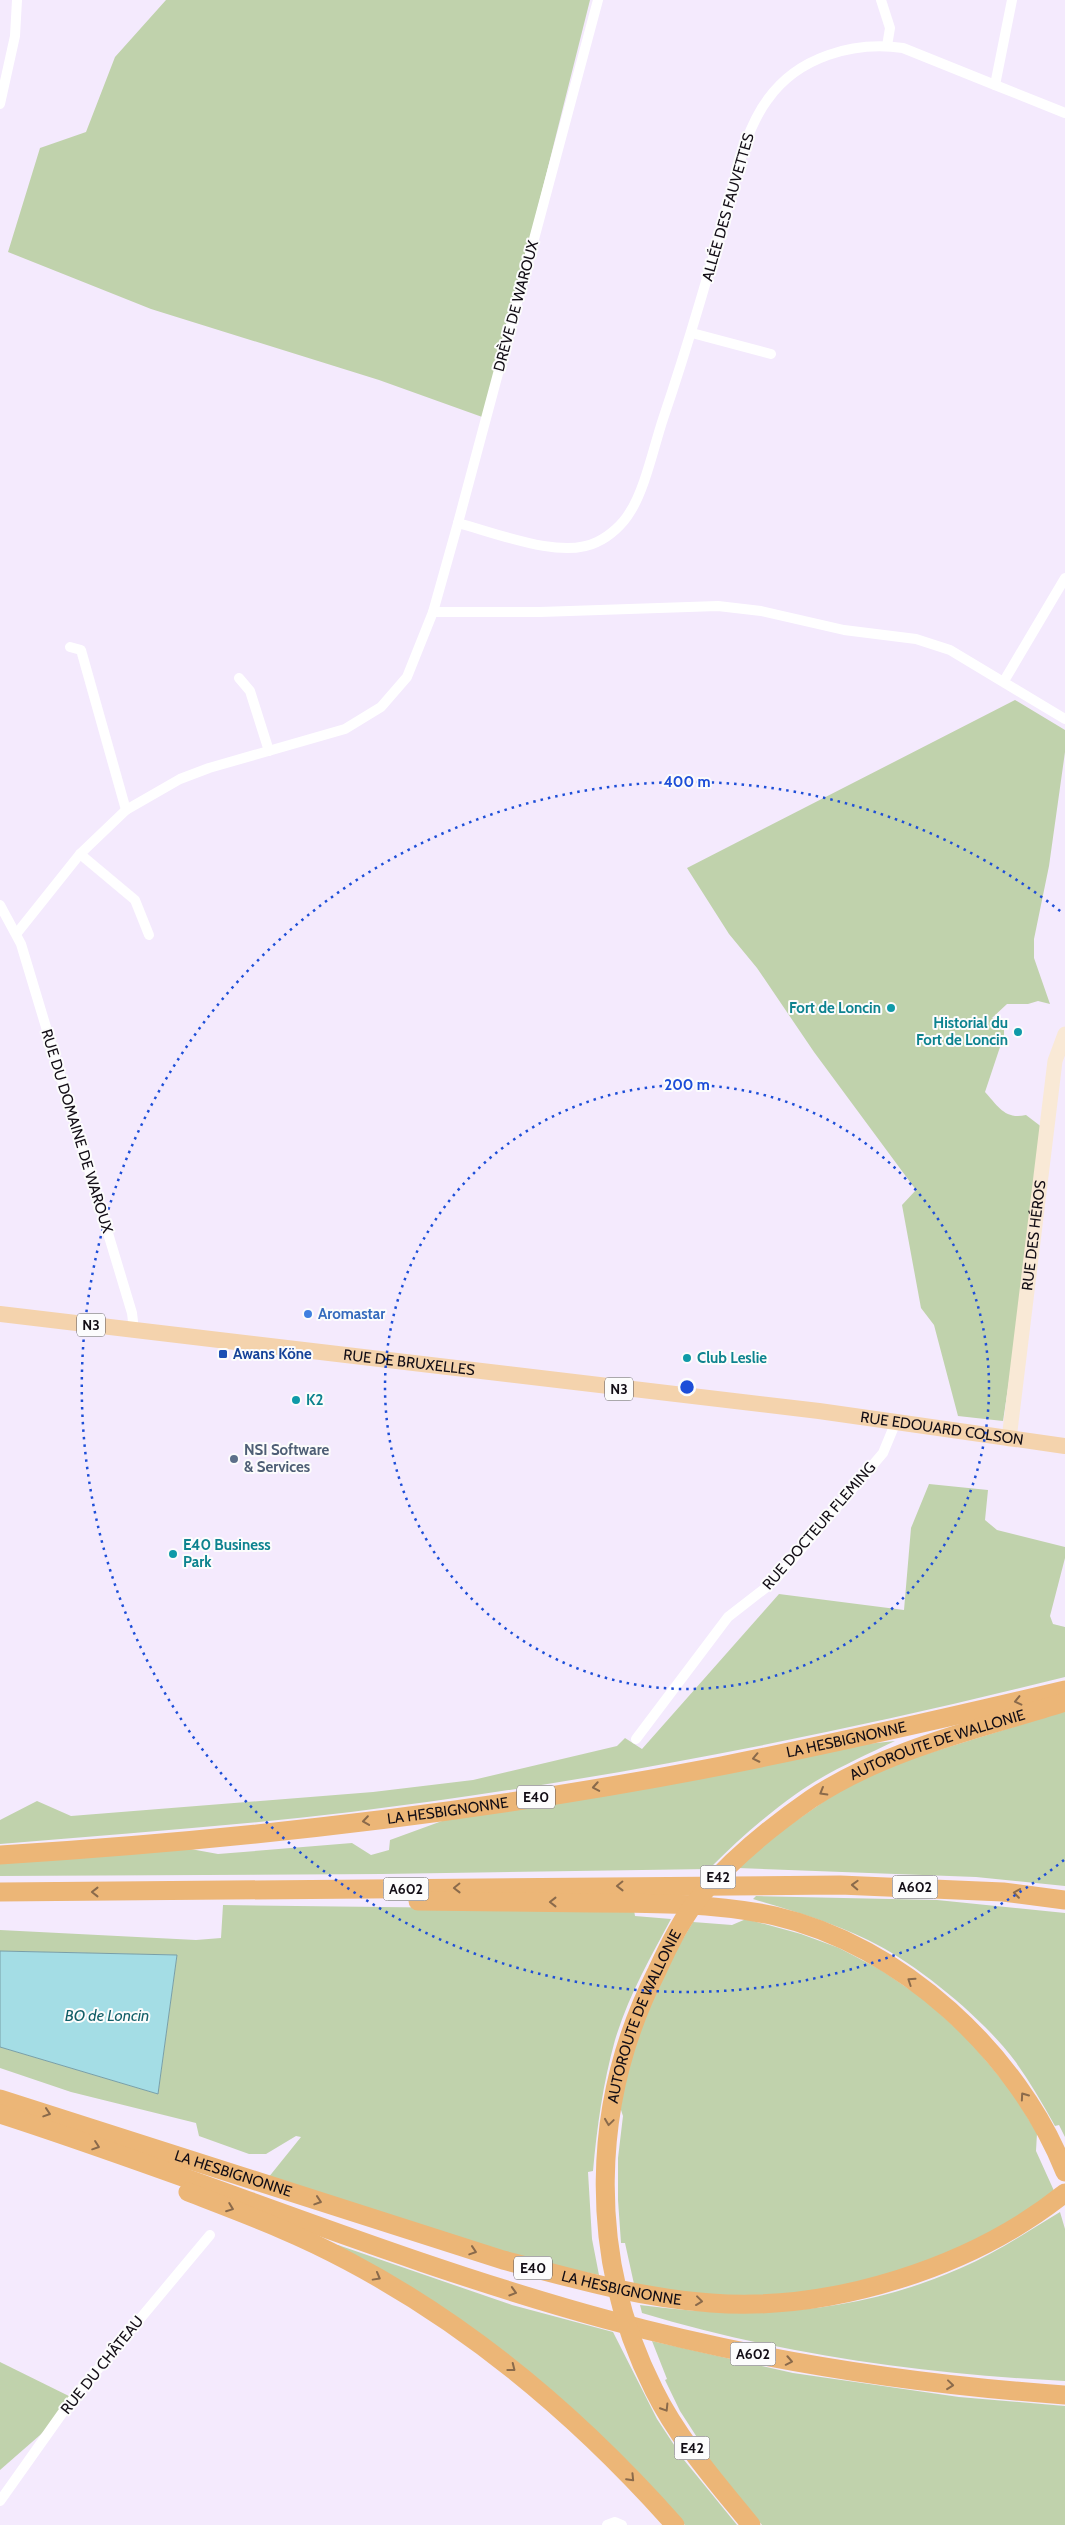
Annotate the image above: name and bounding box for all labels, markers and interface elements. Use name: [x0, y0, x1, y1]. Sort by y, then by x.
street label: ALLÉE DES FAUVETTES: [697, 130, 758, 283]
street label: DRÈVE DE WAROUX: [489, 238, 542, 373]
text: 400 m: [664, 773, 710, 791]
place label: Fort de Loncin: [789, 999, 881, 1017]
marker: Fort de Loncin: [885, 1002, 897, 1014]
place label: Historial du Fort de Loncin: [916, 1014, 1008, 1049]
marker: Historial du Fort de Loncin: [1012, 1026, 1024, 1038]
street label: RUE DU DOMAINE DE WAROUX: [37, 1027, 117, 1235]
text: 200 m: [664, 1076, 710, 1094]
street label: RUE DES HÉROS: [1018, 1179, 1049, 1292]
place label: Aromastar: [318, 1305, 385, 1323]
marker: Aromastar: [302, 1308, 314, 1320]
road number: N3: [77, 1314, 105, 1336]
place label: Awans Köne: [233, 1345, 312, 1363]
street label: RUE DE BRUXELLES: [342, 1346, 476, 1379]
marker: Awans Köne: [217, 1348, 229, 1360]
place label: Club Leslie: [697, 1349, 767, 1367]
marker: Club Leslie: [681, 1352, 693, 1364]
road number: N3: [605, 1378, 633, 1400]
centre of rings: [678, 1378, 696, 1396]
place label: K2: [306, 1391, 323, 1409]
marker: K2: [290, 1394, 302, 1406]
street label: RUE EDOUARD COLSON: [859, 1408, 1025, 1449]
place label: NSI Software & Services: [244, 1441, 329, 1476]
marker: NSI Software & Services: [228, 1453, 240, 1465]
street label: RUE DOCTEUR FLEMING: [759, 1459, 879, 1593]
place label: E40 Business Park: [183, 1536, 271, 1571]
marker: E40 Business Park: [167, 1548, 179, 1560]
one-way arrow: [1013, 1695, 1022, 1706]
street label: AUTOROUTE DE WALLONIE: [847, 1706, 1027, 1784]
street label: LA HESBIGNONNE: [785, 1718, 908, 1761]
one-way arrow: [752, 1752, 761, 1763]
one-way arrow: [592, 1781, 601, 1791]
road number: E40: [517, 1785, 555, 1808]
one-way arrow: [820, 1786, 829, 1796]
street label: LA HESBIGNONNE: [386, 1793, 510, 1828]
one-way arrow: [362, 1815, 370, 1826]
road number: E42: [700, 1865, 736, 1888]
road number: A602: [892, 1875, 938, 1898]
road number: A602: [384, 1878, 428, 1900]
one-way arrow: [850, 1880, 858, 1890]
one-way arrow: [616, 1881, 624, 1891]
one-way arrow: [453, 1883, 461, 1893]
one-way arrow: [91, 1887, 98, 1897]
one-way arrow: [1012, 1889, 1021, 1899]
one-way arrow: [548, 1897, 556, 1907]
street label: AUTOROUTE DE WALLONIE: [604, 1926, 685, 2105]
one-way arrow: [907, 1978, 917, 1987]
water label: BO de Loncin: [65, 2006, 149, 2025]
one-way arrow: [1021, 2092, 1031, 2101]
one-way arrow: [42, 2108, 50, 2118]
one-way arrow: [604, 2118, 615, 2126]
one-way arrow: [91, 2141, 100, 2151]
street label: LA HESBIGNONNE: [172, 2146, 294, 2201]
one-way arrow: [313, 2195, 321, 2205]
one-way arrow: [225, 2202, 234, 2213]
one-way arrow: [468, 2245, 476, 2255]
road number: E40: [514, 2256, 552, 2280]
street label: LA HESBIGNONNE: [559, 2267, 683, 2309]
one-way arrow: [372, 2271, 381, 2281]
one-way arrow: [508, 2286, 517, 2296]
one-way arrow: [695, 2295, 703, 2306]
street label: RUE DU CHÂTEAU: [56, 2312, 147, 2418]
road number: A602: [730, 2342, 776, 2366]
one-way arrow: [785, 2355, 794, 2365]
one-way arrow: [506, 2362, 515, 2371]
one-way arrow: [946, 2379, 954, 2390]
one-way arrow: [658, 2403, 668, 2412]
road number: E42: [674, 2436, 710, 2460]
one-way arrow: [625, 2472, 634, 2481]

